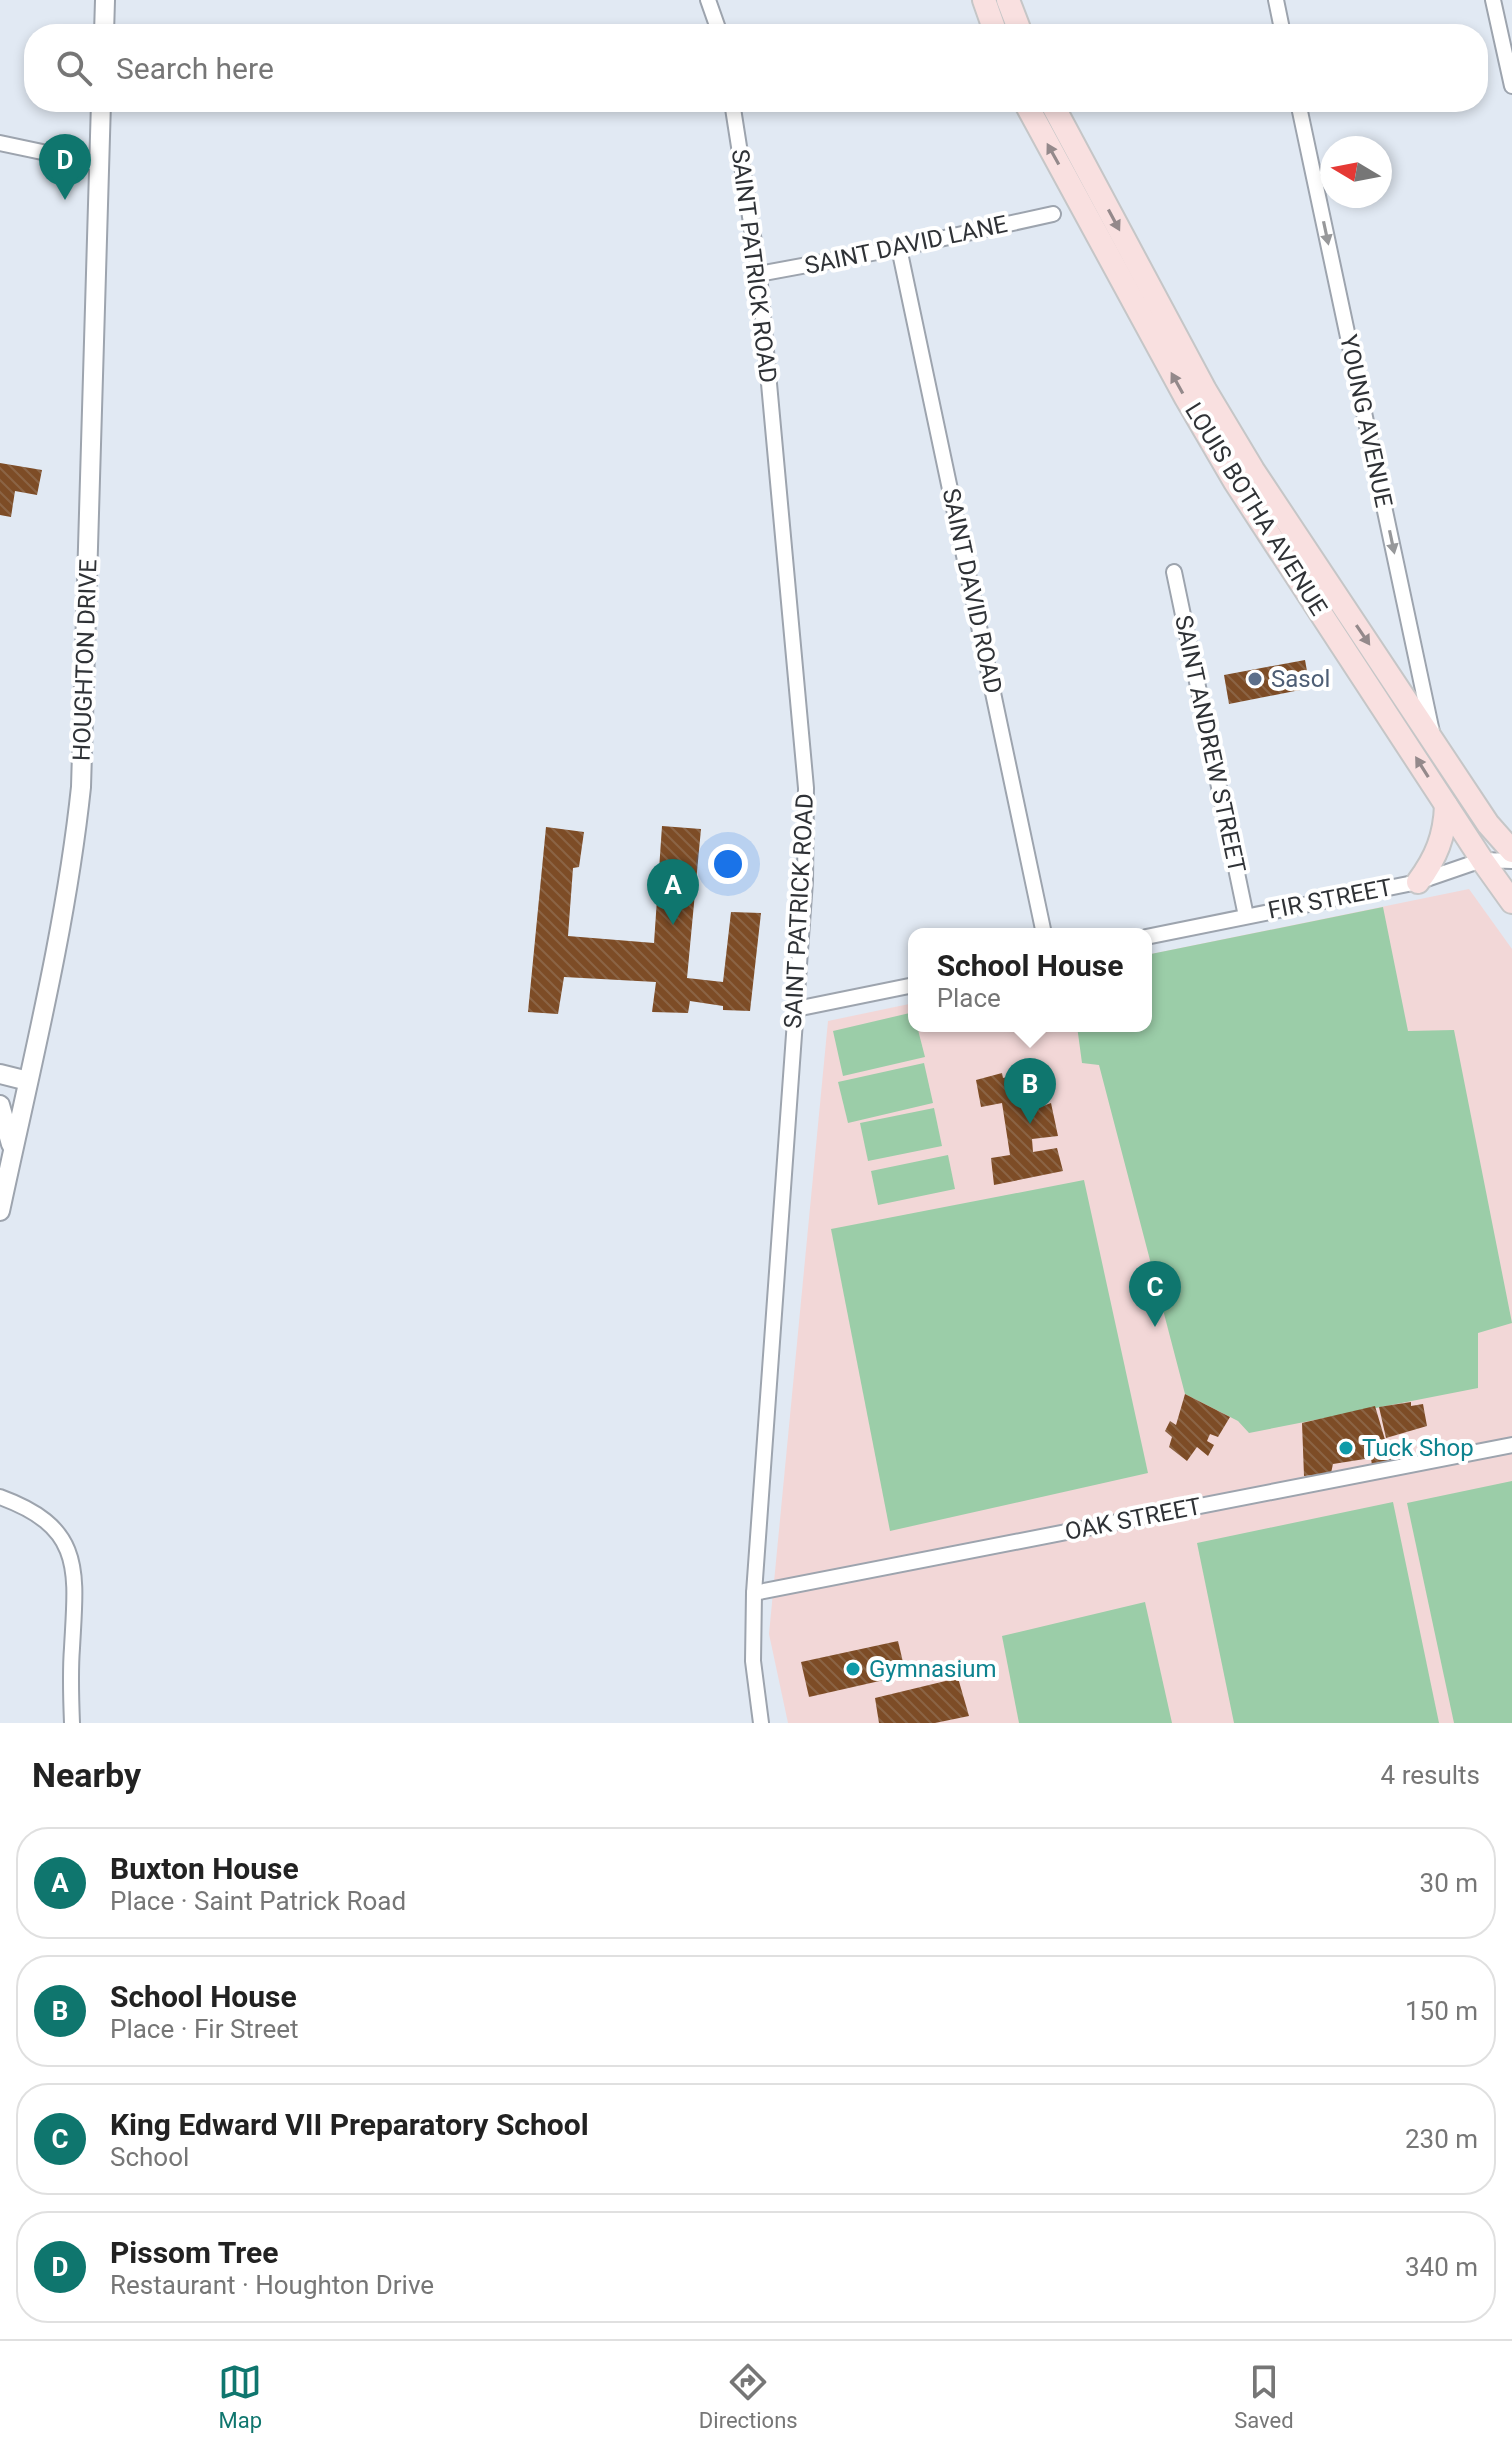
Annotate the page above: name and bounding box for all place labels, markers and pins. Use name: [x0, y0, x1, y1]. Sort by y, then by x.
pin: D: [39, 134, 91, 200]
place label: Sasol: [1271, 665, 1330, 693]
marker: Sasol: [1246, 670, 1264, 688]
pin: A: [647, 859, 699, 925]
pin: B: [1004, 1058, 1056, 1124]
pin: C: [1129, 1261, 1181, 1327]
place label: Tuck Shop: [1362, 1434, 1474, 1462]
marker: Tuck Shop: [1337, 1439, 1355, 1457]
place label: Gymnasium: [869, 1655, 997, 1683]
marker: Gymnasium: [844, 1660, 862, 1678]

